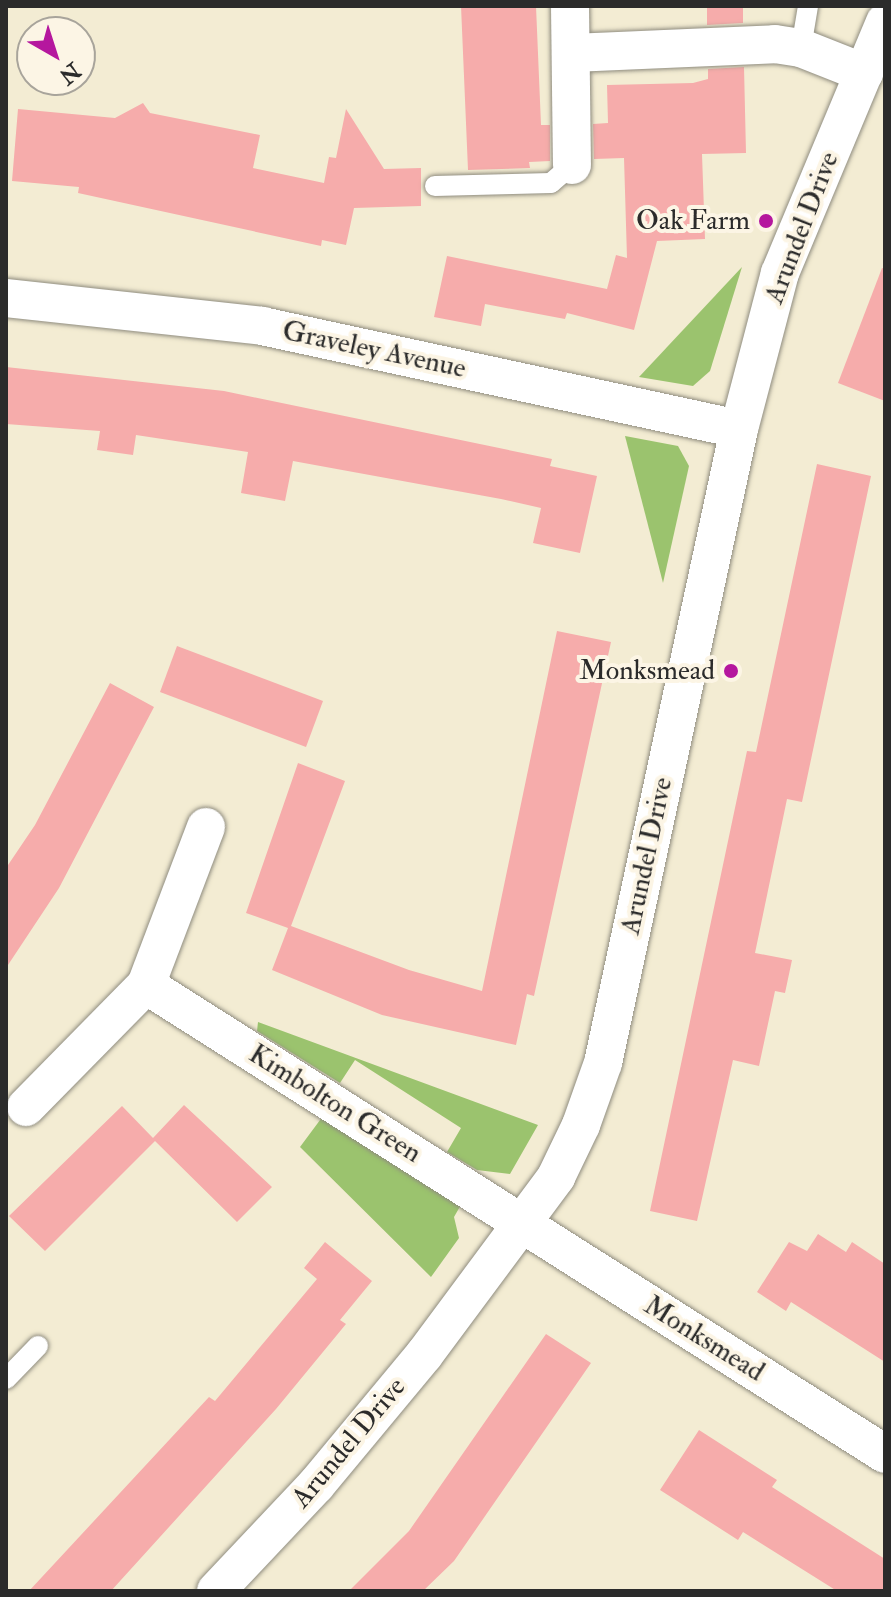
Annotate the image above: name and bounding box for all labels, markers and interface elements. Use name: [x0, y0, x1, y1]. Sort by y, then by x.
north arrow: [16, 16, 96, 96]
text: N: [53, 56, 86, 90]
street label: Arundel Drive: [758, 147, 846, 309]
place label: Oak Farm: [636, 204, 750, 238]
marker: Oak Farm: [757, 212, 775, 230]
street label: Graveley Avenue: [279, 314, 469, 386]
place label: Monksmead: [579, 654, 715, 688]
marker: Monksmead: [722, 662, 740, 680]
street label: Arundel Drive: [614, 774, 680, 938]
street label: Kimbolton Green: [242, 1038, 428, 1170]
street label: Monksmead: [637, 1289, 771, 1389]
street label: Arundel Drive: [285, 1371, 413, 1515]

